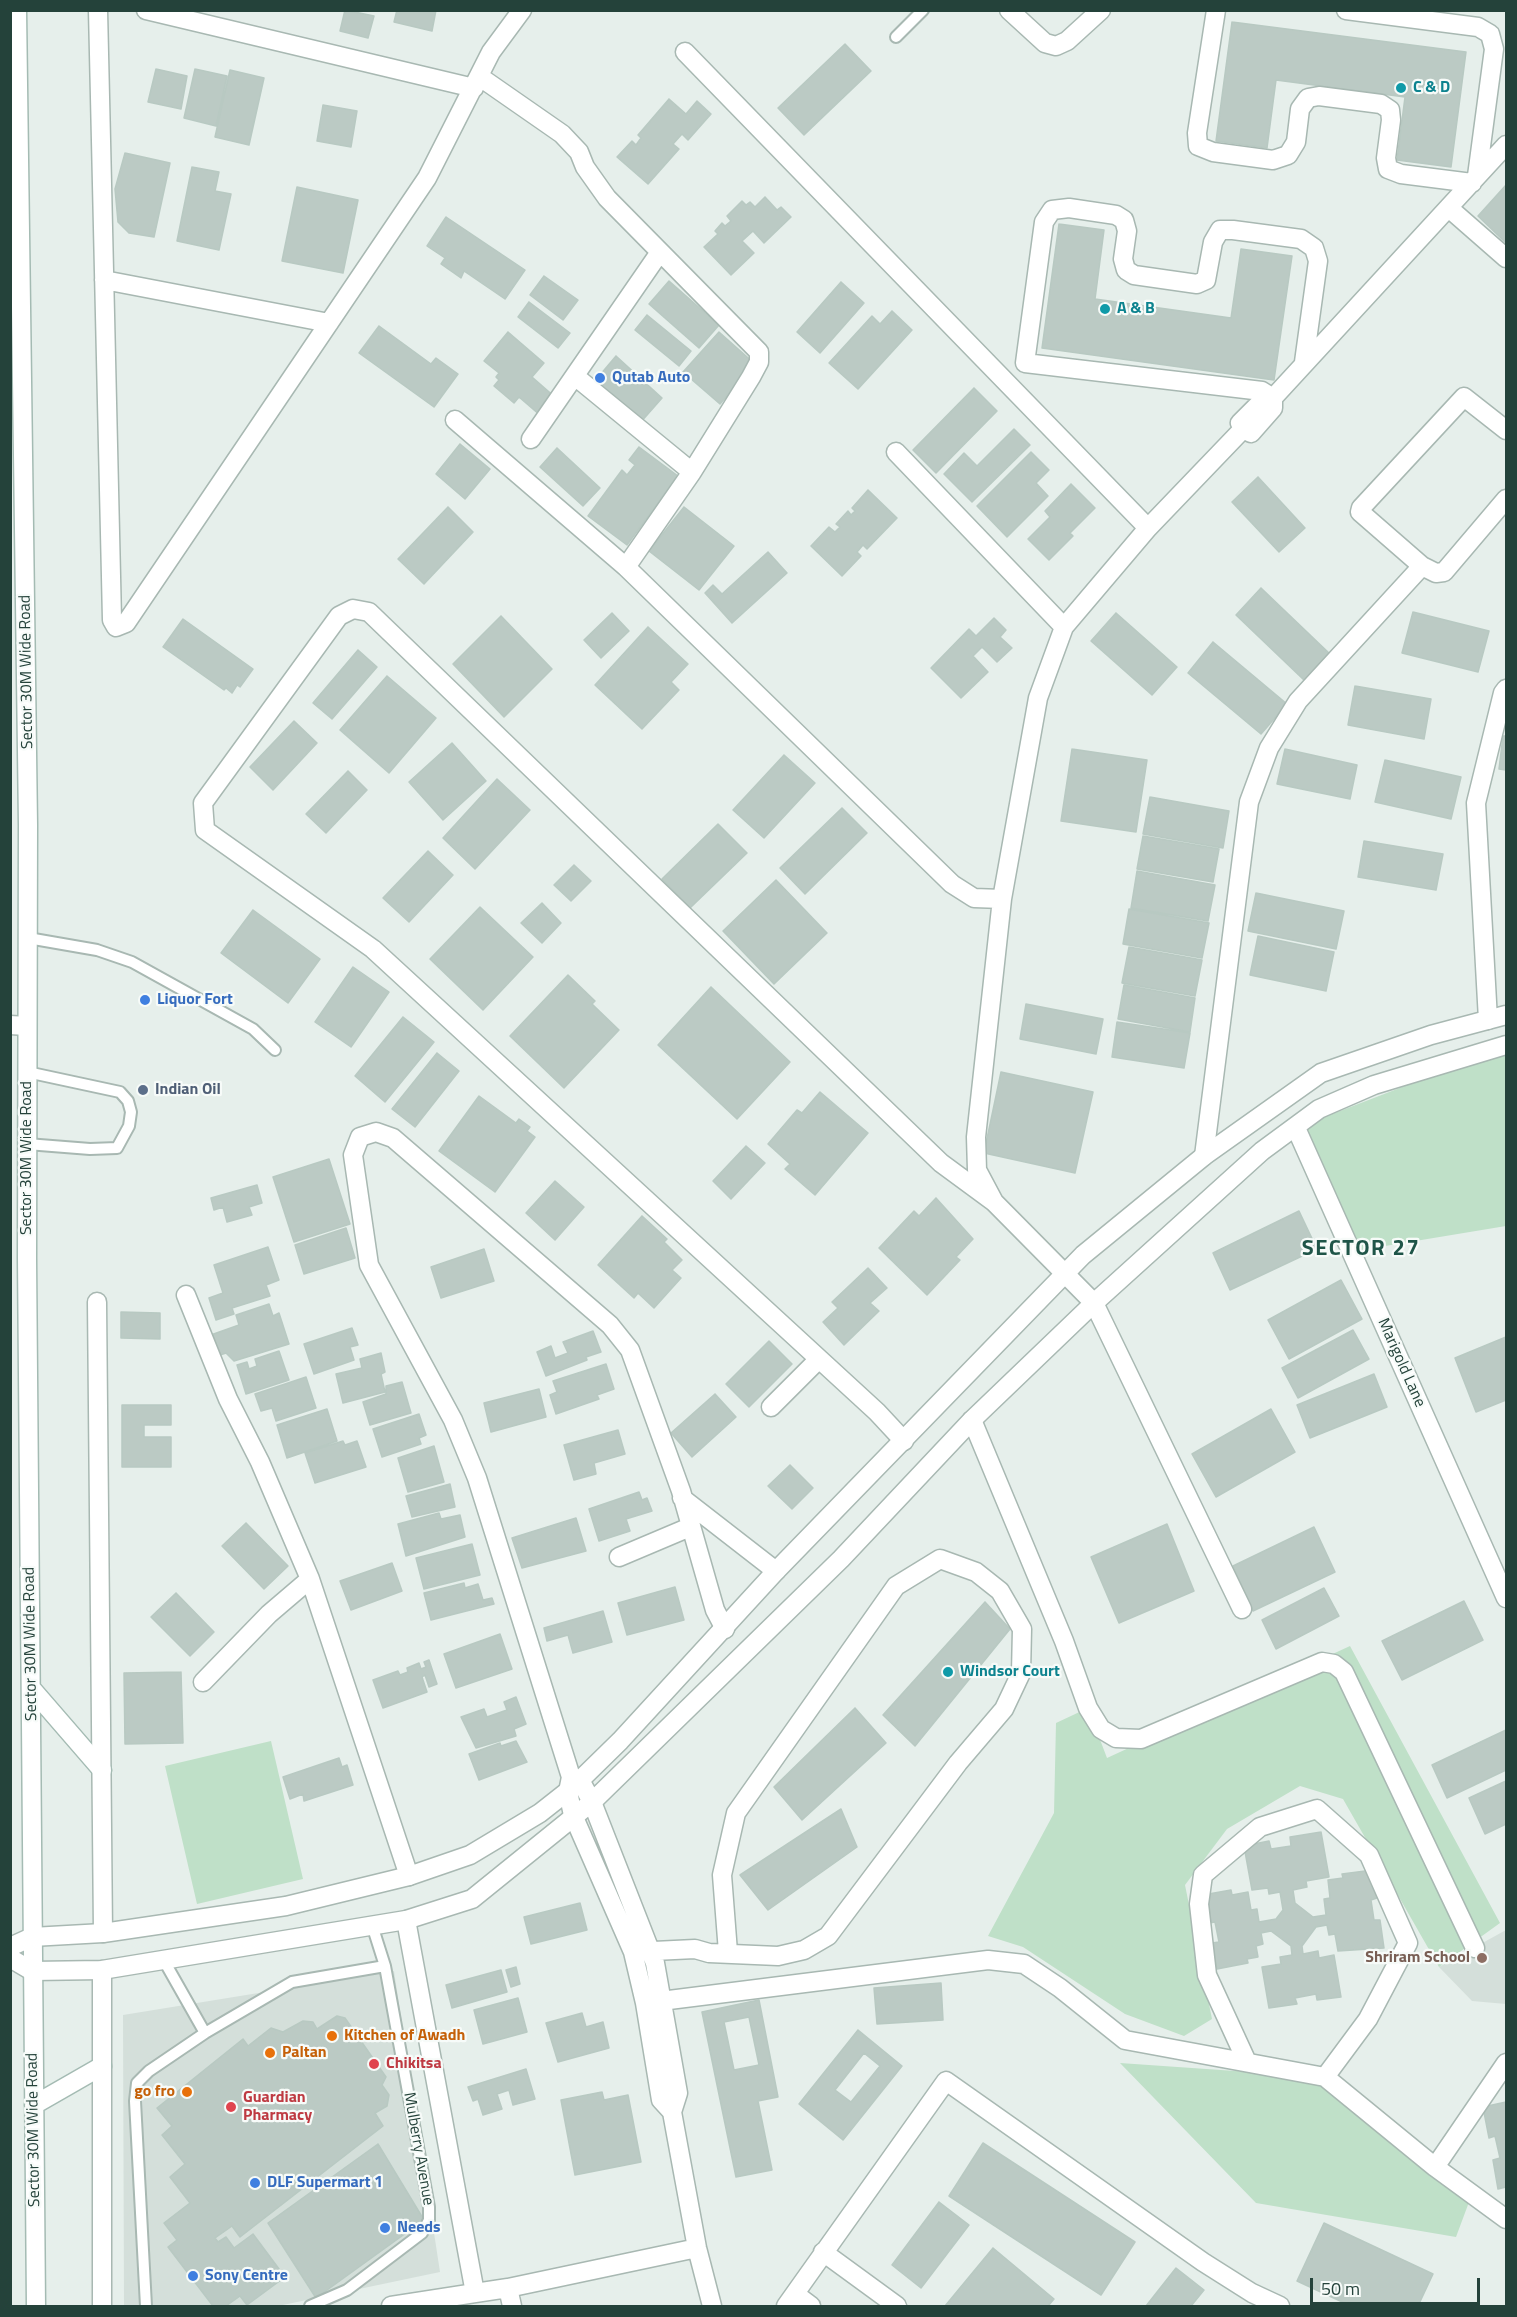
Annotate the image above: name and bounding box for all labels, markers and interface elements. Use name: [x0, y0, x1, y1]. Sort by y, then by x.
place label: C & D: [1413, 78, 1450, 98]
marker: C & D: [1394, 81, 1408, 95]
place label: A & B: [1117, 299, 1155, 319]
marker: A & B: [1098, 302, 1112, 316]
place label: Qutab Auto: [612, 368, 690, 388]
marker: Qutab Auto: [593, 371, 607, 385]
street label: Sector 30M Wide Road: [16, 595, 38, 749]
place label: Liquor Fort: [157, 990, 233, 1010]
marker: Liquor Fort: [138, 993, 152, 1007]
place label: Indian Oil: [155, 1080, 221, 1100]
street label: Sector 30M Wide Road: [17, 1081, 37, 1235]
marker: Indian Oil: [136, 1083, 150, 1097]
district label: SECTOR 27: [1302, 1237, 1420, 1263]
street label: Marigold Lane: [1373, 1316, 1429, 1410]
street label: Sector 30M Wide Road: [20, 1567, 42, 1721]
place label: Windsor Court: [960, 1662, 1060, 1682]
marker: Windsor Court: [941, 1665, 955, 1679]
place label: Shriram School: [1365, 1948, 1470, 1968]
marker: Shriram School: [1475, 1951, 1489, 1965]
place label: Kitchen of Awadh: [344, 2026, 465, 2046]
marker: Kitchen of Awadh: [325, 2029, 339, 2043]
place label: Paltan: [282, 2043, 327, 2063]
marker: Paltan: [263, 2046, 277, 2060]
street label: Sector 30M Wide Road: [23, 2053, 45, 2207]
place label: Chikitsa: [386, 2054, 442, 2074]
marker: Chikitsa: [367, 2057, 381, 2071]
place label: go fro: [134, 2082, 175, 2102]
marker: go fro: [180, 2085, 194, 2099]
place label: Guardian Pharmacy: [243, 2088, 312, 2126]
street label: Mulberry Avenue: [399, 2091, 437, 2207]
marker: Guardian Pharmacy: [224, 2100, 238, 2114]
place label: DLF Supermart 1: [267, 2173, 383, 2193]
marker: DLF Supermart 1: [248, 2176, 262, 2190]
place label: Needs: [397, 2218, 441, 2238]
marker: Needs: [378, 2221, 392, 2235]
place label: Sony Centre: [205, 2266, 288, 2286]
scale bar: [1313, 2266, 1482, 2304]
marker: Sony Centre: [186, 2269, 200, 2283]
text: 50 m: [1321, 2275, 1360, 2302]

